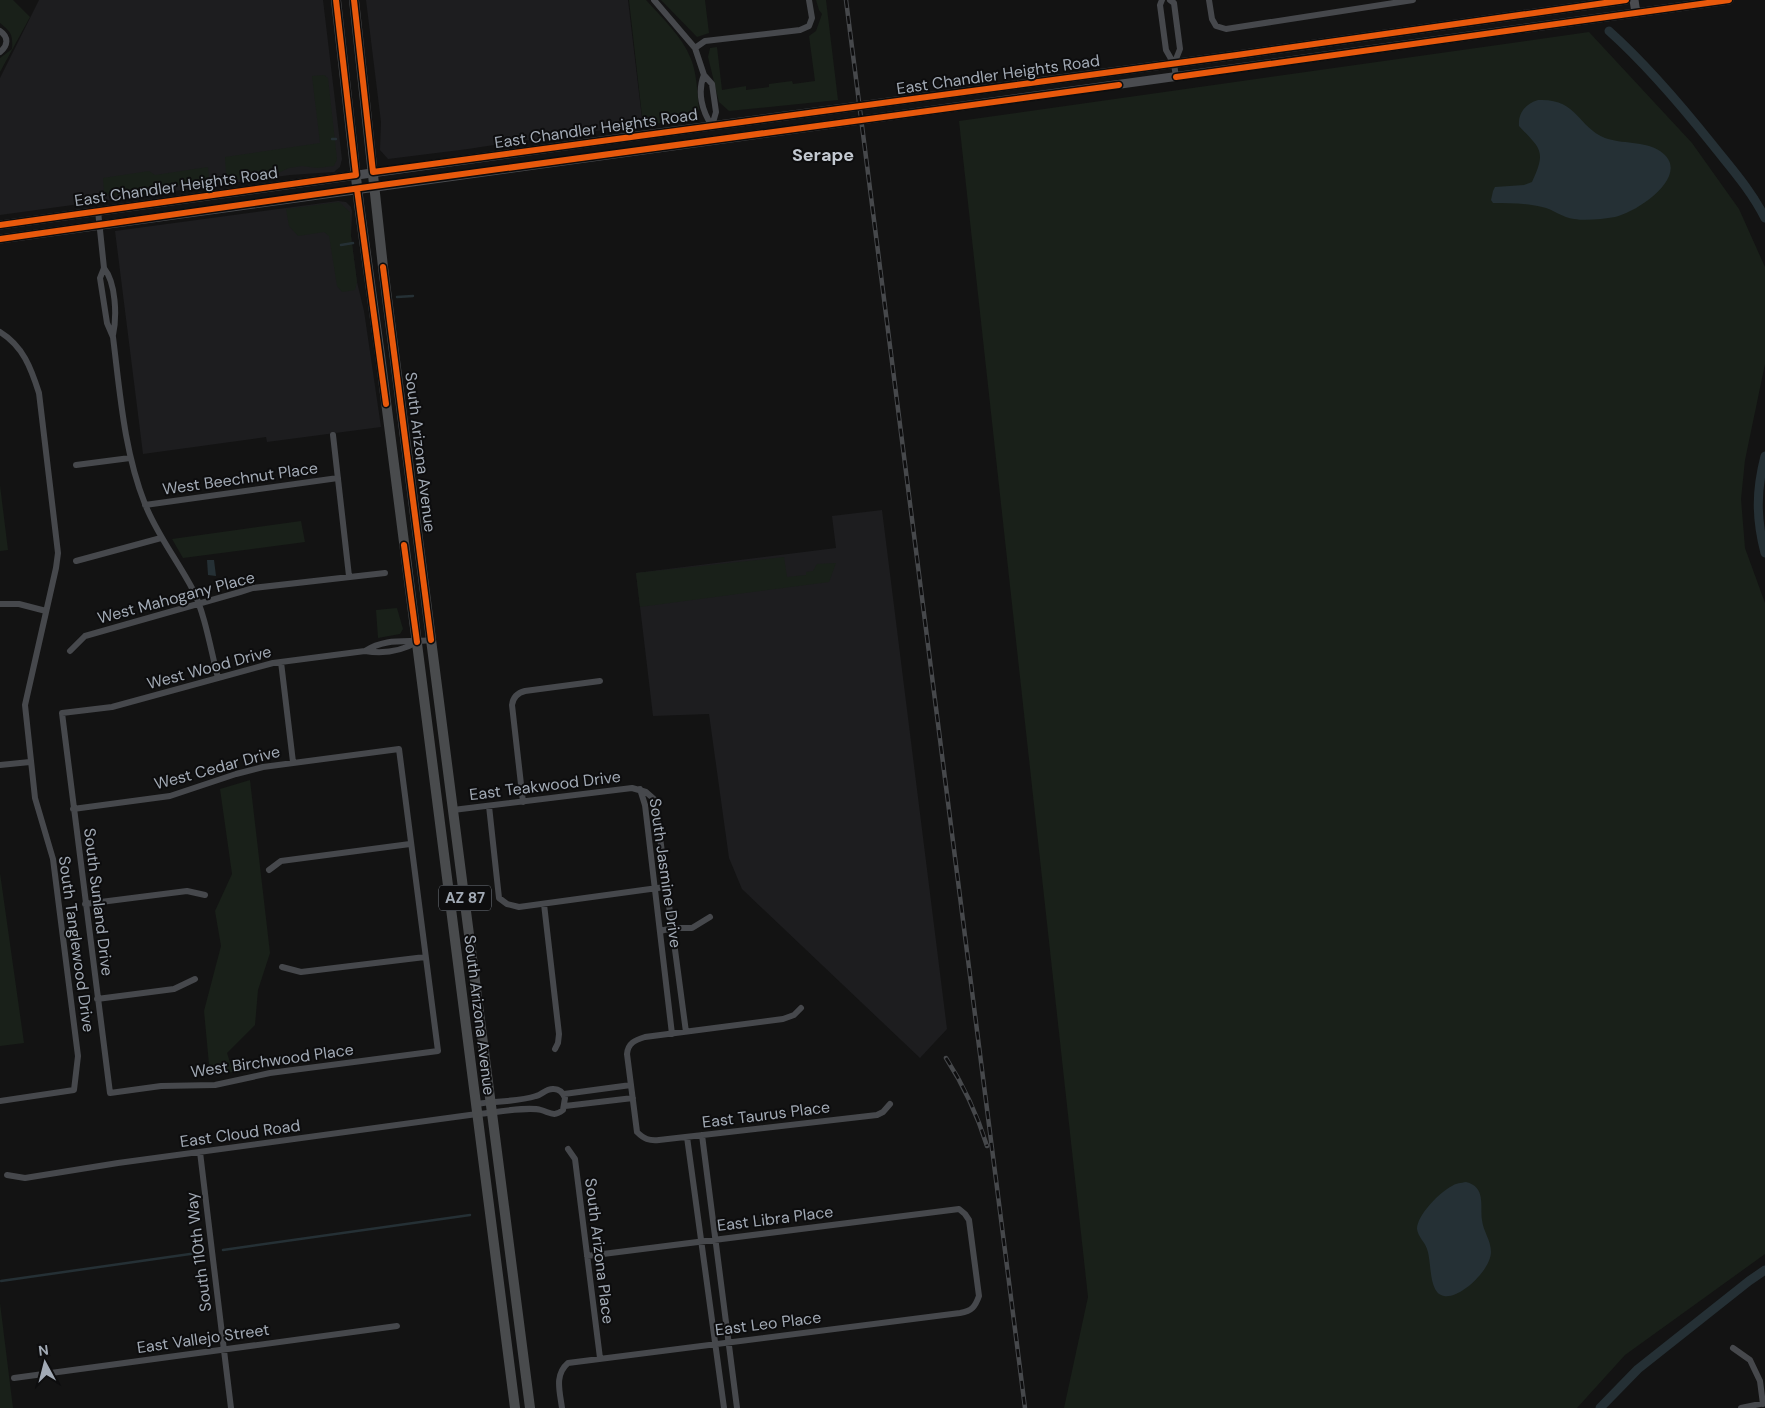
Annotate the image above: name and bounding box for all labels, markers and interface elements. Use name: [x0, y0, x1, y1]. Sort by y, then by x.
street label: East Chandler Heights Road: [895, 50, 1101, 99]
street label: East Chandler Heights Road: [493, 104, 699, 153]
district label: Serape: [792, 143, 854, 167]
street label: East Chandler Heights Road: [73, 162, 279, 211]
street label: South Arizona Avenue: [400, 371, 441, 533]
street label: West Beechnut Place: [161, 457, 319, 500]
street label: West Mahogany Place: [95, 566, 257, 629]
street label: West Wood Drive: [145, 641, 274, 694]
street label: West Cedar Drive: [152, 741, 282, 794]
street label: East Teakwood Drive: [468, 766, 622, 805]
street label: South Jasmine Drive: [645, 797, 686, 949]
street label: South Sunland Drive: [79, 827, 118, 977]
street label: South Tanglewood Drive: [54, 855, 99, 1034]
road number: AZ 87: [439, 886, 491, 910]
street label: South Arizona Avenue: [459, 934, 500, 1096]
street label: West Birchwood Place: [189, 1039, 355, 1082]
street label: East Taurus Place: [701, 1096, 831, 1133]
street label: East Cloud Road: [179, 1115, 302, 1152]
street label: South Arizona Place: [580, 1177, 619, 1325]
street label: South 110th Way: [181, 1191, 216, 1313]
street label: East Libra Place: [716, 1201, 834, 1236]
street label: East Leo Place: [714, 1307, 822, 1340]
street label: East Vallejo Street: [135, 1319, 271, 1358]
north arrow: [20, 1338, 70, 1388]
text: N: [37, 1341, 50, 1360]

